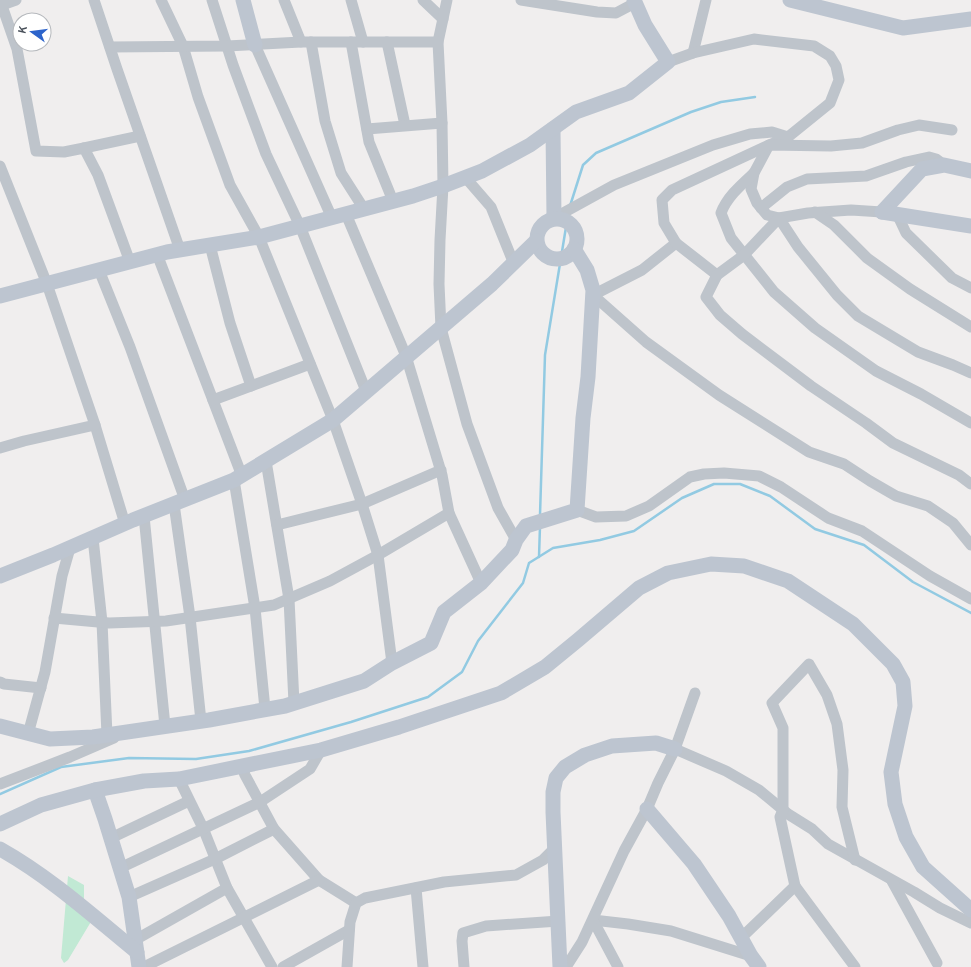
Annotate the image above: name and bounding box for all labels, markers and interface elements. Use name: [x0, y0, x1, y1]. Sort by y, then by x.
north arrow: [12, 12, 52, 52]
text: K: [16, 24, 31, 35]

